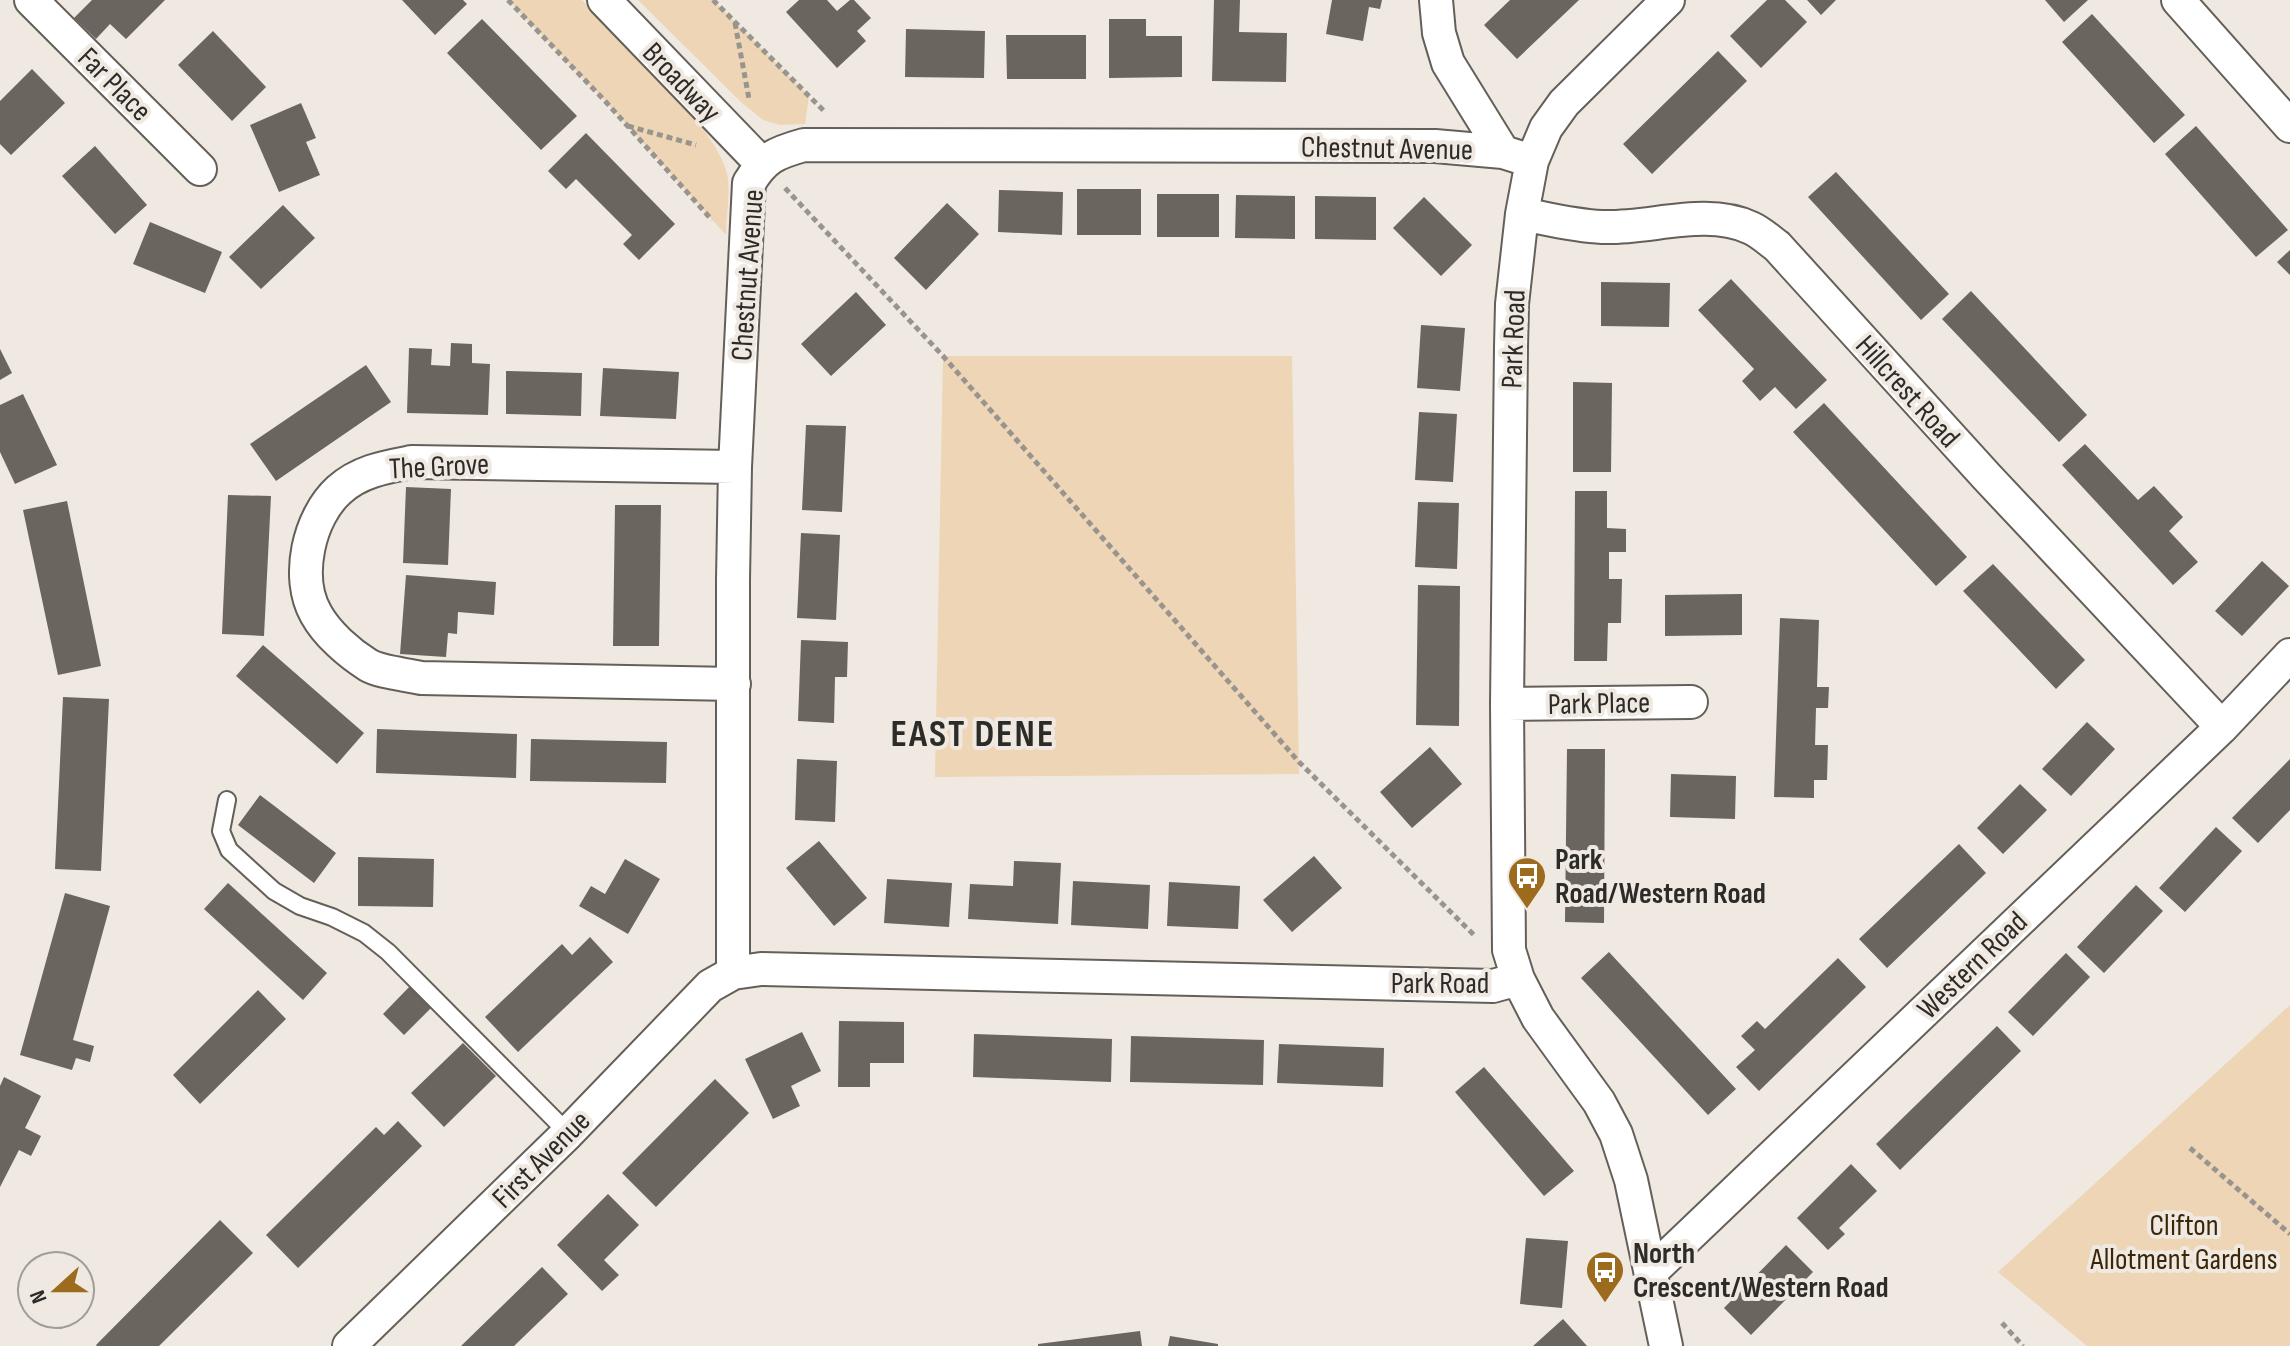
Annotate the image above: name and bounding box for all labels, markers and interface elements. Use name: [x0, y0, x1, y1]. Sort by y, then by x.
street label: Broadway: [635, 35, 728, 131]
street label: Far Place: [70, 40, 159, 129]
street label: Chestnut Avenue: [1301, 130, 1473, 168]
street label: Chestnut Avenue: [724, 188, 772, 362]
street label: Park Road: [1494, 289, 1534, 389]
street label: Hillcrest Road: [1847, 328, 1967, 455]
street label: The Grove: [388, 446, 490, 488]
street label: Park Place: [1548, 685, 1651, 723]
district label: EAST DENE: [891, 712, 1055, 757]
place label: Park Road/Western Road: [1555, 842, 1766, 912]
bus stop icon: Park Road/Western Road: [1506, 855, 1548, 910]
street label: Western Road: [1910, 904, 2035, 1027]
street label: Park Road: [1391, 966, 1489, 1002]
street label: First Avenue: [485, 1103, 598, 1216]
park label: Clifton Allotment Gardens: [2090, 1208, 2277, 1278]
place label: North Crescent/Western Road: [1633, 1236, 1889, 1306]
bus stop icon: North Crescent/Western Road: [1584, 1249, 1626, 1304]
north arrow: [16, 1250, 96, 1330]
text: N: [24, 1286, 53, 1307]

